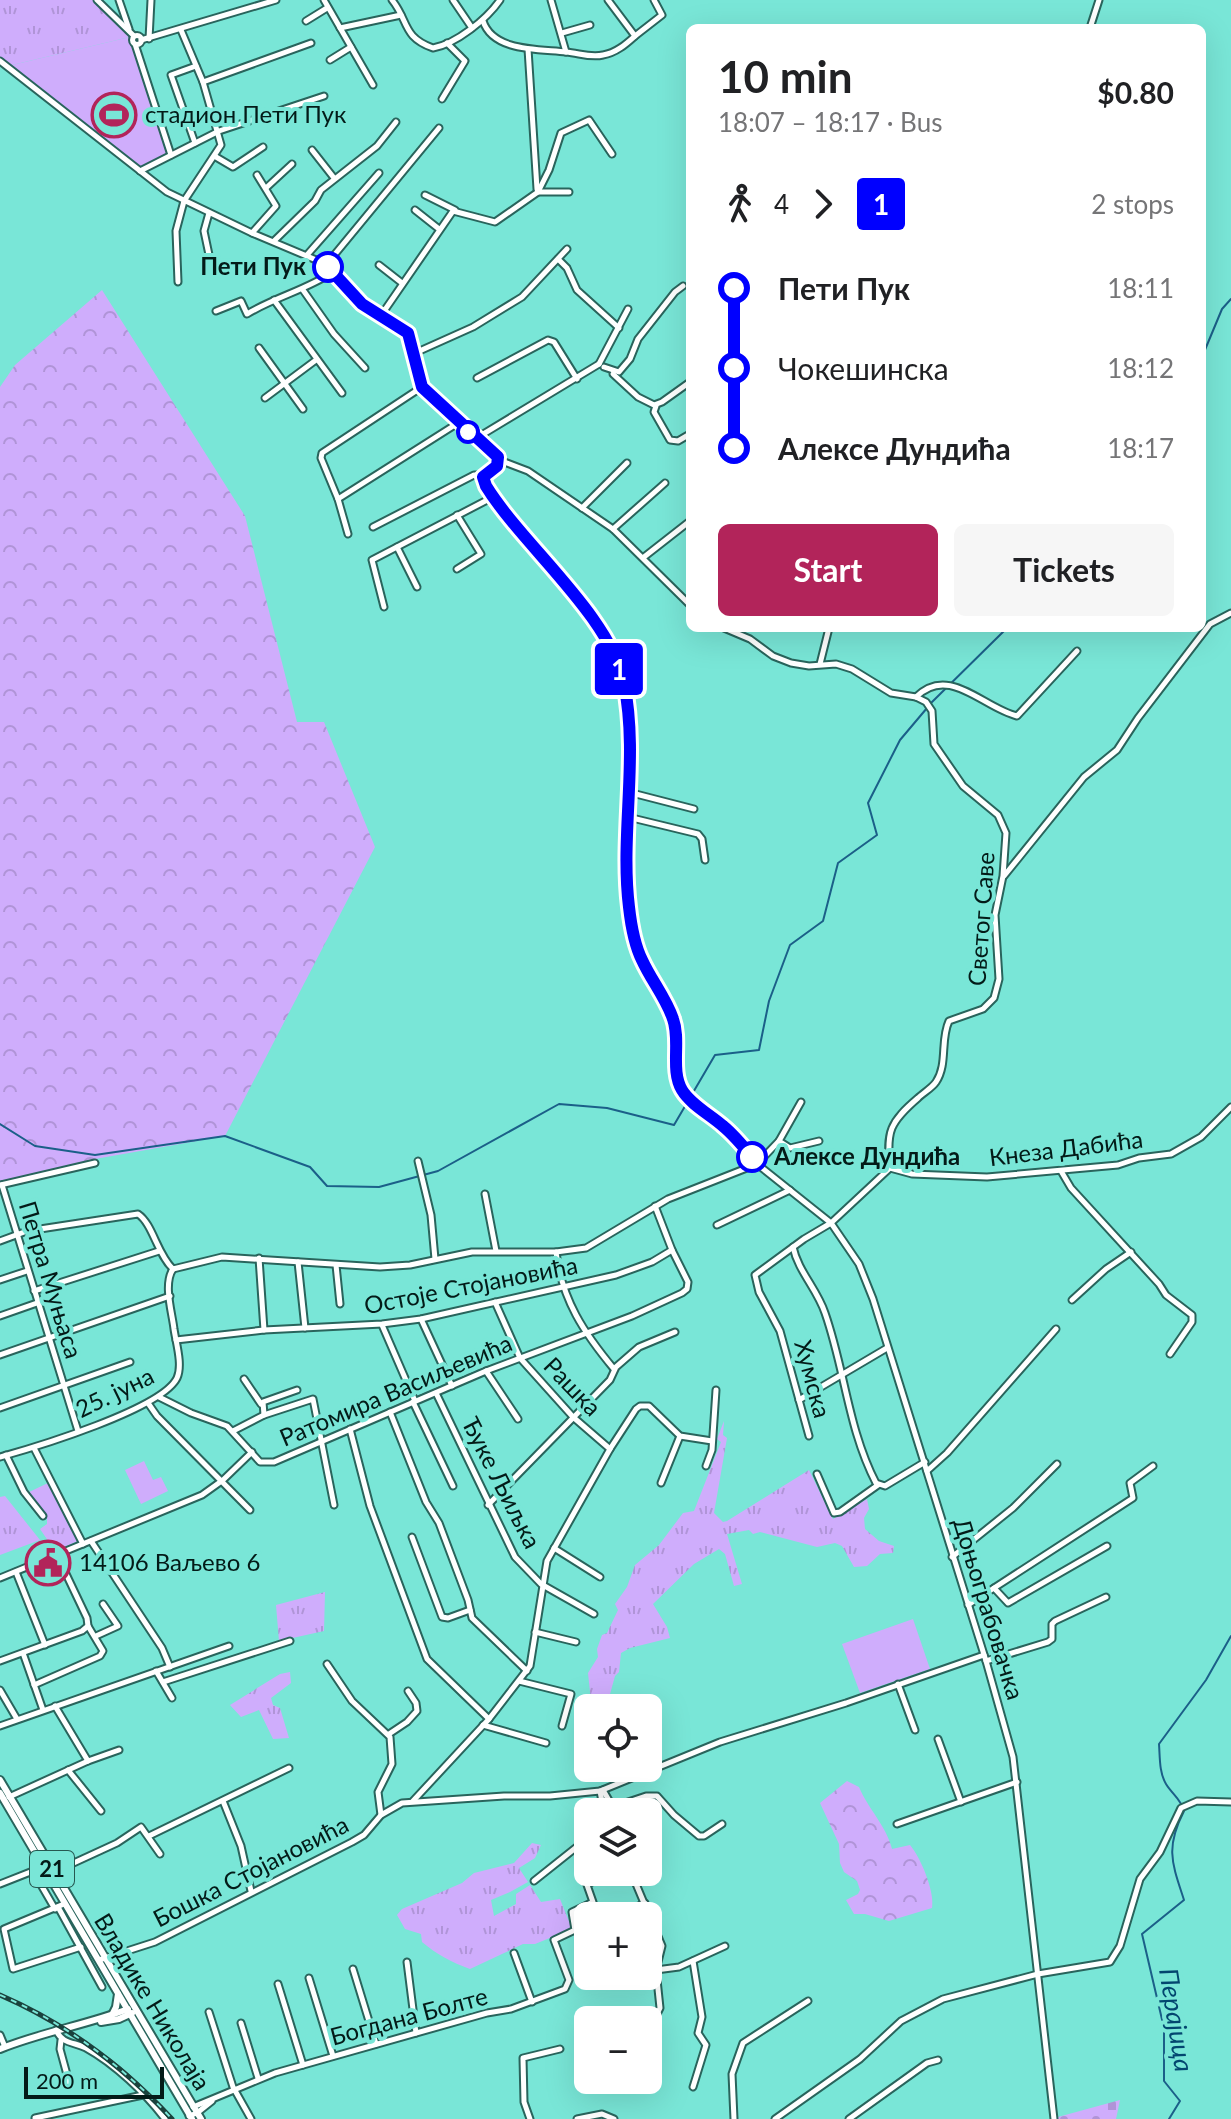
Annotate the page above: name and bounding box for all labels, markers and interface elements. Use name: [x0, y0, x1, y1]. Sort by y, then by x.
text: 10 min: [718, 50, 853, 102]
text: $0.80: [1097, 74, 1174, 110]
sports icon: стадион Пети Пук: [90, 91, 138, 139]
place label: стадион Пети Пук: [145, 99, 347, 128]
text: 18:07 – 18:17 · Bus: [718, 106, 942, 138]
icon: walk: [718, 182, 762, 226]
icon: forward: [801, 182, 845, 226]
text: 1: [873, 187, 889, 221]
text: 4: [774, 188, 789, 220]
text: 2 stops: [1091, 188, 1174, 220]
place label: Пети Пук: [200, 251, 306, 280]
marker: Пети Пук: [313, 252, 343, 282]
text: Пети Пук: [778, 270, 910, 306]
text: 18:11: [1107, 272, 1174, 304]
text: Чокешинска: [778, 350, 949, 386]
text: 18:12: [1107, 352, 1174, 384]
unlabelled marker: [457, 421, 479, 443]
text: Алексе Дундића: [778, 430, 1011, 466]
text: 18:17: [1107, 432, 1174, 464]
button: Start: [718, 524, 938, 616]
button: Tickets: [954, 524, 1174, 616]
line badge: 1: [593, 643, 645, 695]
text: 1: [611, 652, 627, 686]
street label: Светог Саве: [961, 851, 1000, 987]
street label: Кнеза Дабића: [987, 1124, 1144, 1171]
place label: Алексе Дундића: [773, 1141, 960, 1170]
marker: Алексе Дундића: [737, 1142, 767, 1172]
street label: Петра Муњаса: [14, 1198, 89, 1362]
street label: Остоје Стојановића: [361, 1250, 580, 1319]
street label: Ратомира Васиљевића: [275, 1328, 516, 1452]
street label: Хумска: [789, 1336, 838, 1421]
street label: Рашка: [538, 1351, 608, 1421]
street label: 25. јуна: [71, 1360, 158, 1423]
street label: Ђуке Љиљка: [457, 1412, 548, 1553]
street label: Доњограбовачка: [948, 1514, 1031, 1703]
public building icon: 14106 Ваљево 6: [24, 1539, 72, 1587]
place label: 14106 Ваљево 6: [79, 1547, 260, 1576]
map controls: [574, 1694, 662, 2094]
button: locate: [574, 1694, 662, 1782]
button: layers: [574, 1798, 662, 1886]
street label: Бошка Стојановића: [148, 1809, 353, 1932]
road number: 21: [30, 1851, 74, 1887]
button: +: [574, 1902, 662, 1990]
street label: Владике Николаја: [89, 1908, 218, 2095]
water label: Перајица: [1153, 1966, 1201, 2074]
street label: Богдана Болте: [327, 1981, 490, 2050]
button: −: [574, 2006, 662, 2094]
scale bar: [24, 2063, 164, 2099]
text: 200 m: [36, 2067, 98, 2094]

